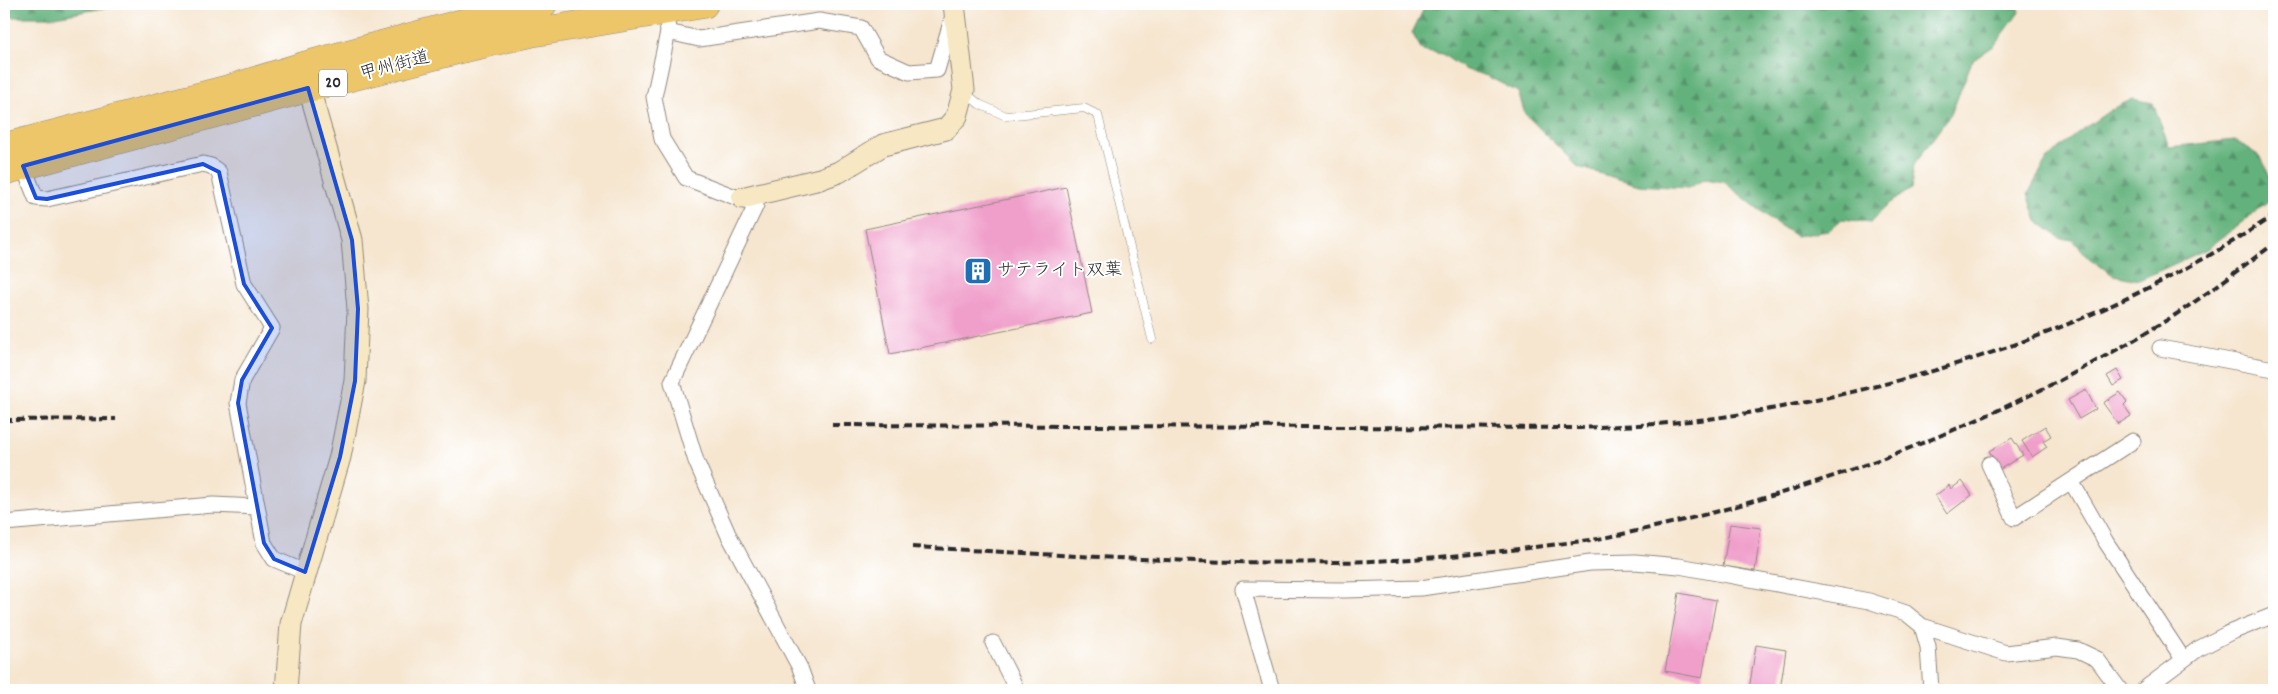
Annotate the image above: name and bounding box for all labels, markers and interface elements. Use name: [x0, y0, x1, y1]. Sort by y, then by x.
street label: 甲州街道: [357, 46, 433, 88]
road number: 20: [319, 70, 347, 96]
building icon: サテライト双葉: [963, 256, 993, 286]
place label: サテライト双葉: [997, 259, 1122, 284]

